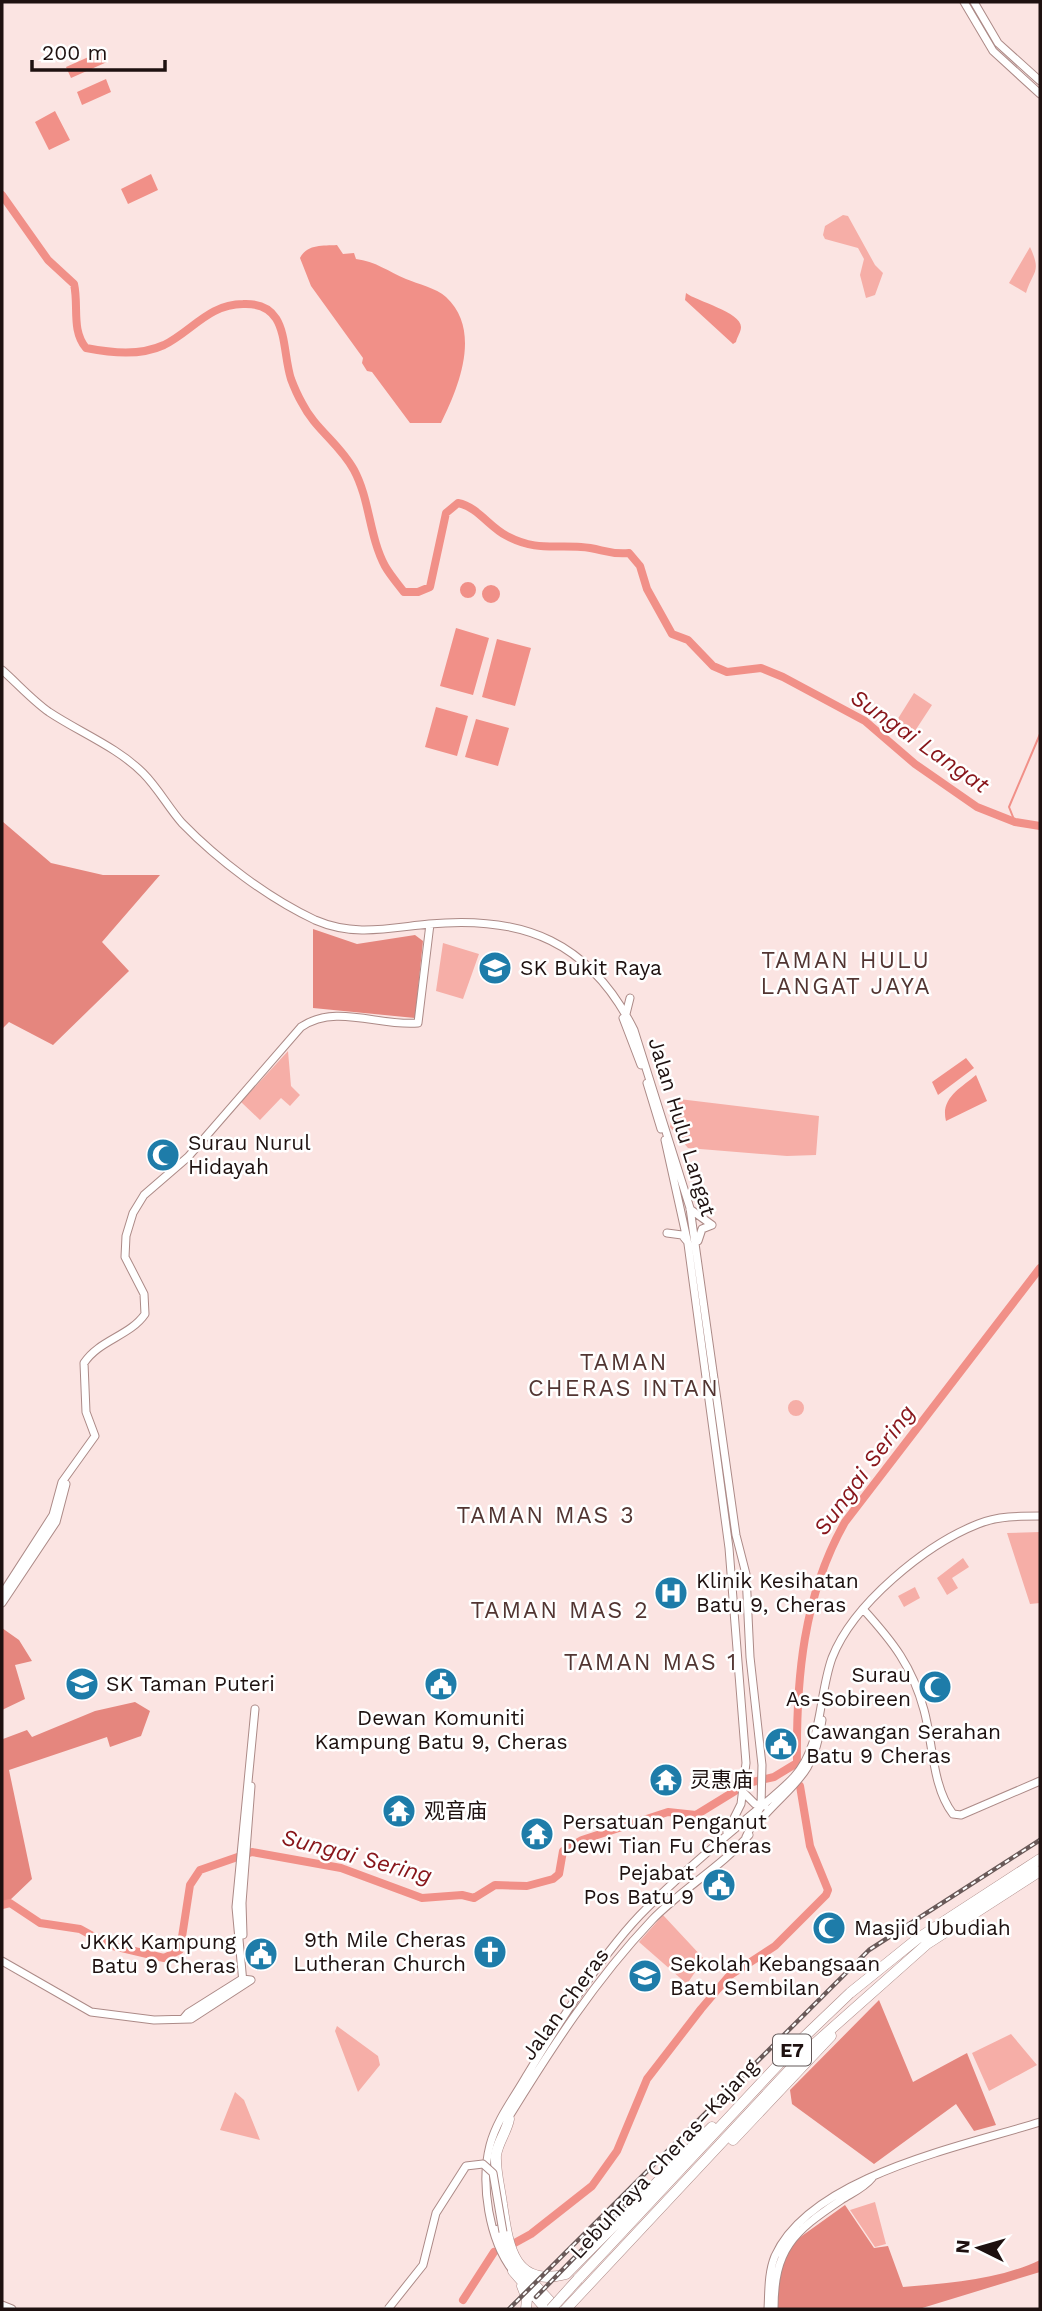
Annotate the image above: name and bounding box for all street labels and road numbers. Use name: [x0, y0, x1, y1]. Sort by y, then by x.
street label: Jalan Hulu Langat: [643, 1035, 722, 1219]
street label: Jalan Cheras: [516, 1943, 614, 2065]
road number: E7: [773, 2034, 811, 2066]
street label: Lebuhraya Cheras–Kajang: [565, 2053, 763, 2264]

